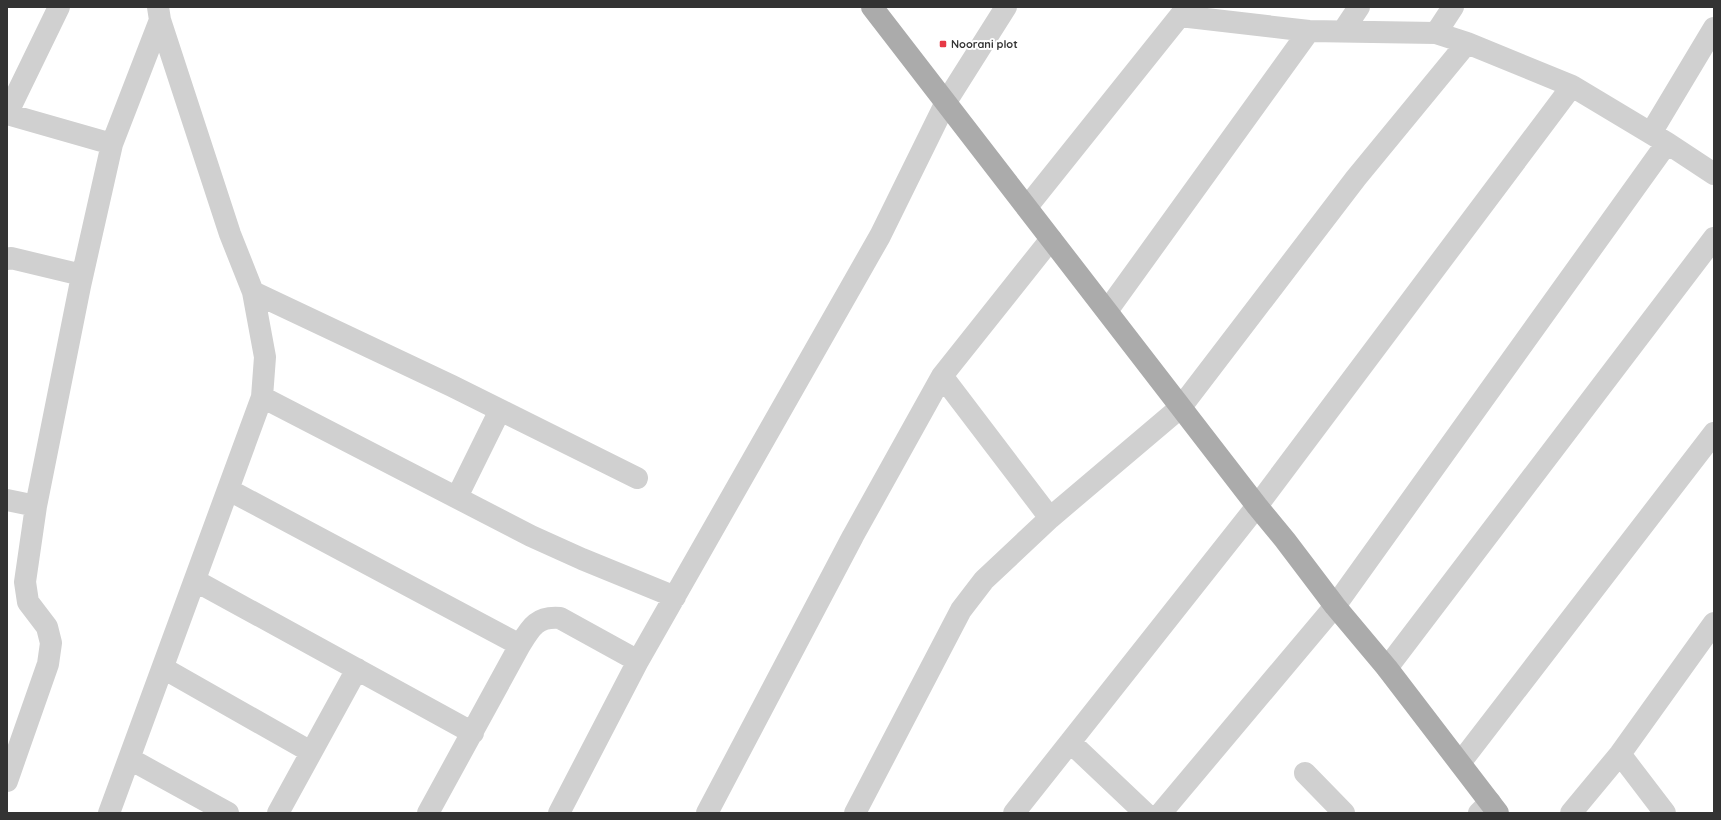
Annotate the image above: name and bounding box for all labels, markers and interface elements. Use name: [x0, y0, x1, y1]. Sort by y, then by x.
place label: Noorani plot: [951, 37, 1018, 51]
marker: Noorani plot: [938, 39, 948, 49]

